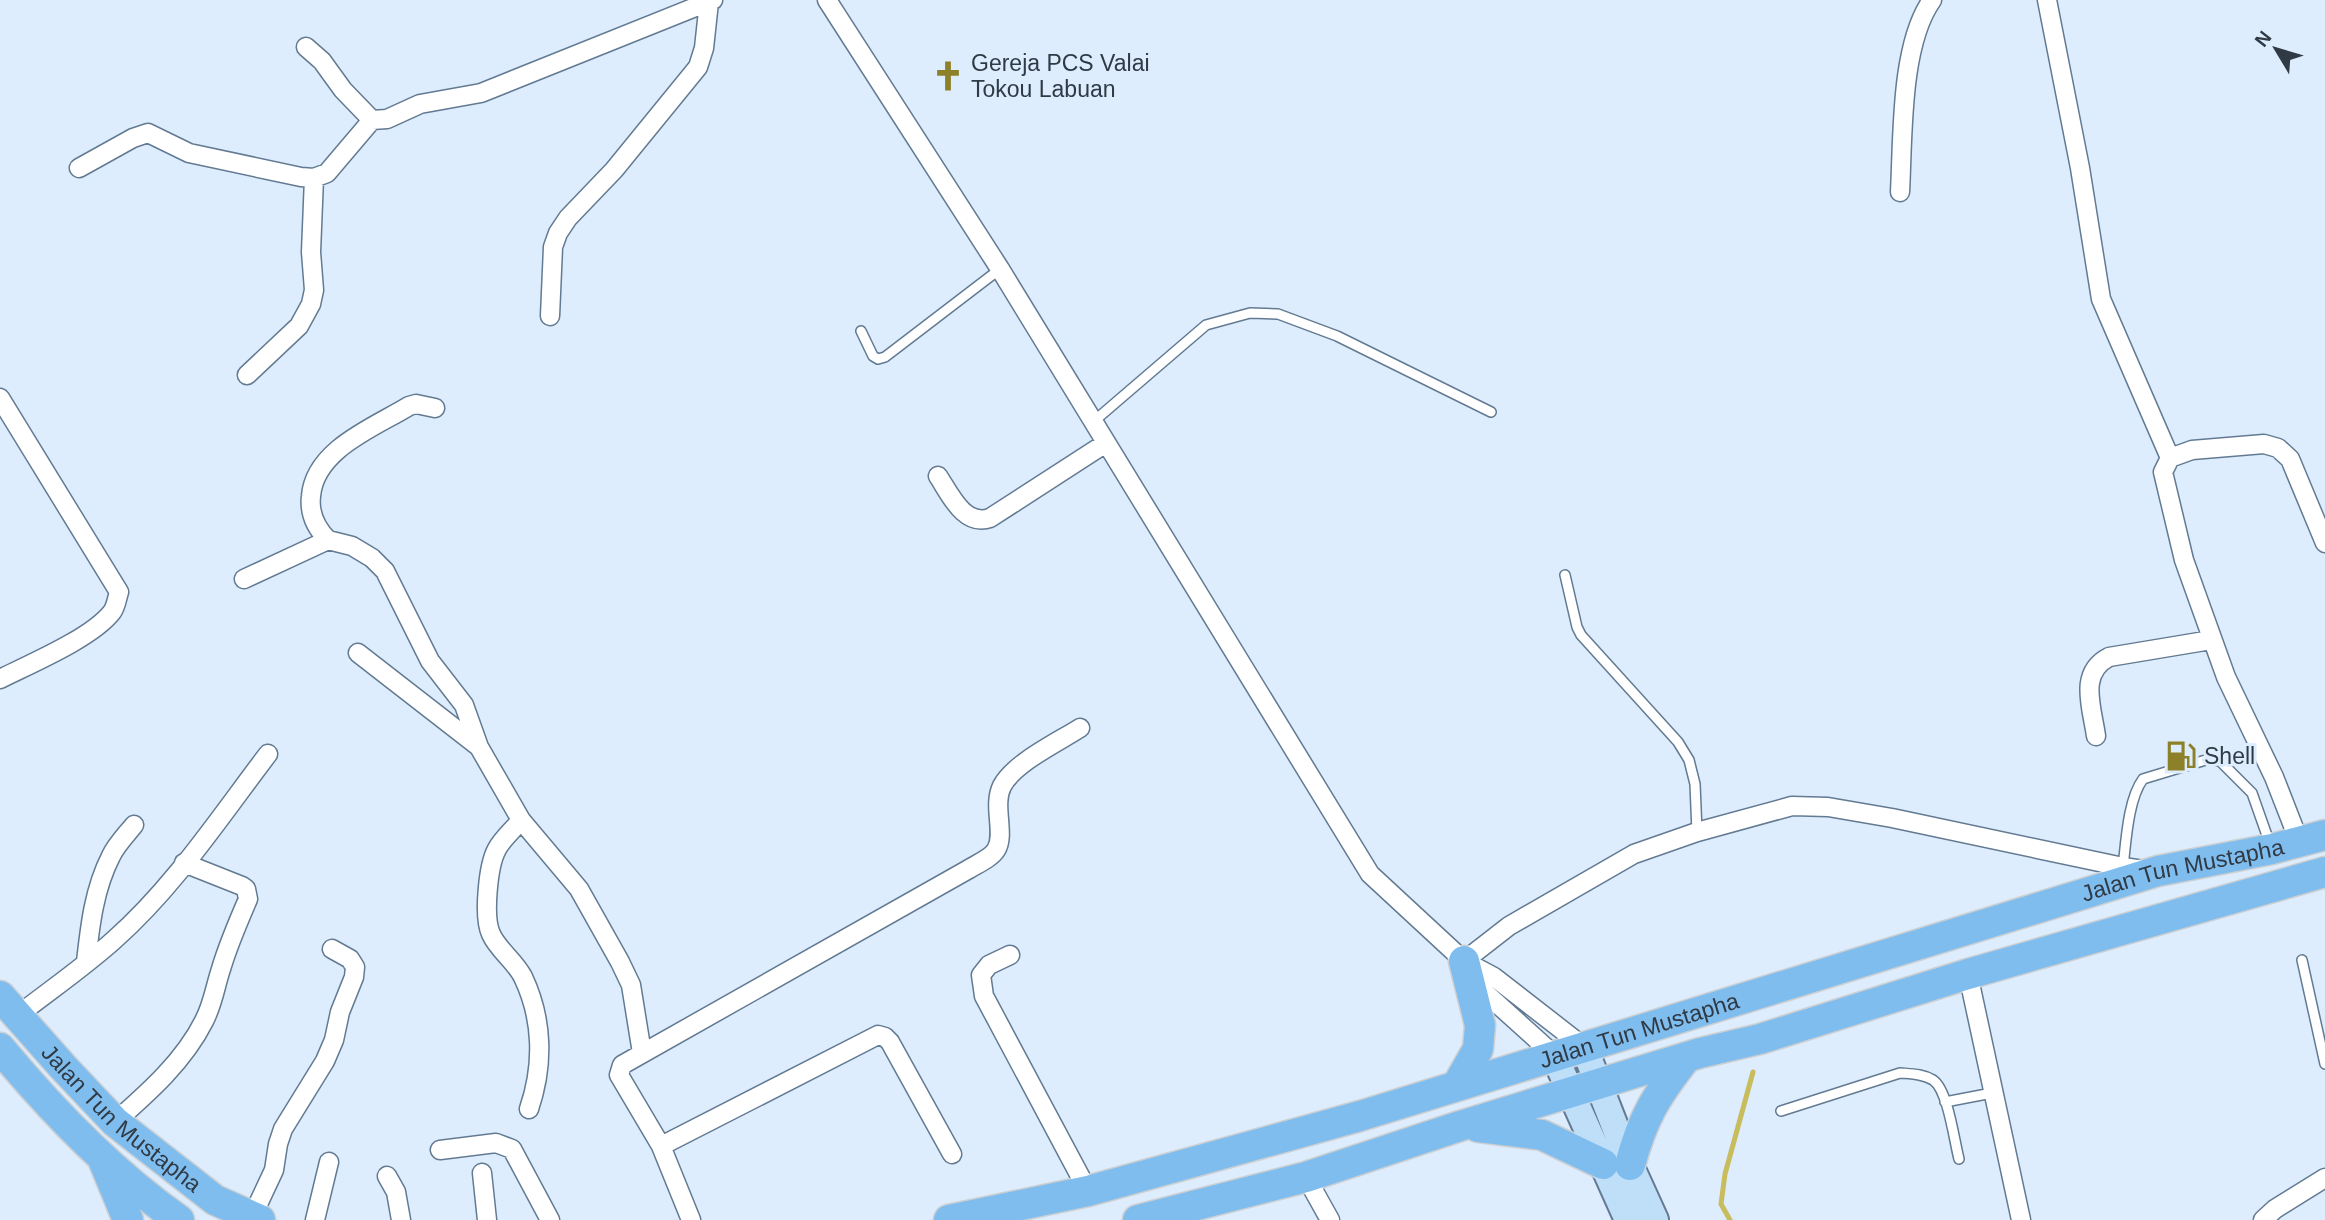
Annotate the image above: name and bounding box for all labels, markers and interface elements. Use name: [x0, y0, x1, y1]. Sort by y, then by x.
north arrow: [2241, 14, 2311, 84]
text: N: [2250, 27, 2275, 51]
place label: Gereja PCS Valai Tokou Labuan: [971, 50, 1150, 102]
church icon: Gereja PCS Valai Tokou Labuan: [931, 59, 965, 93]
fuel station icon: Shell: [2164, 739, 2198, 773]
place label: Shell: [2204, 743, 2255, 769]
street label: Jalan Tun Mustapha: [2078, 833, 2287, 907]
street label: Jalan Tun Mustapha: [1536, 987, 1742, 1073]
street label: Jalan Tun Mustapha: [36, 1039, 207, 1198]

